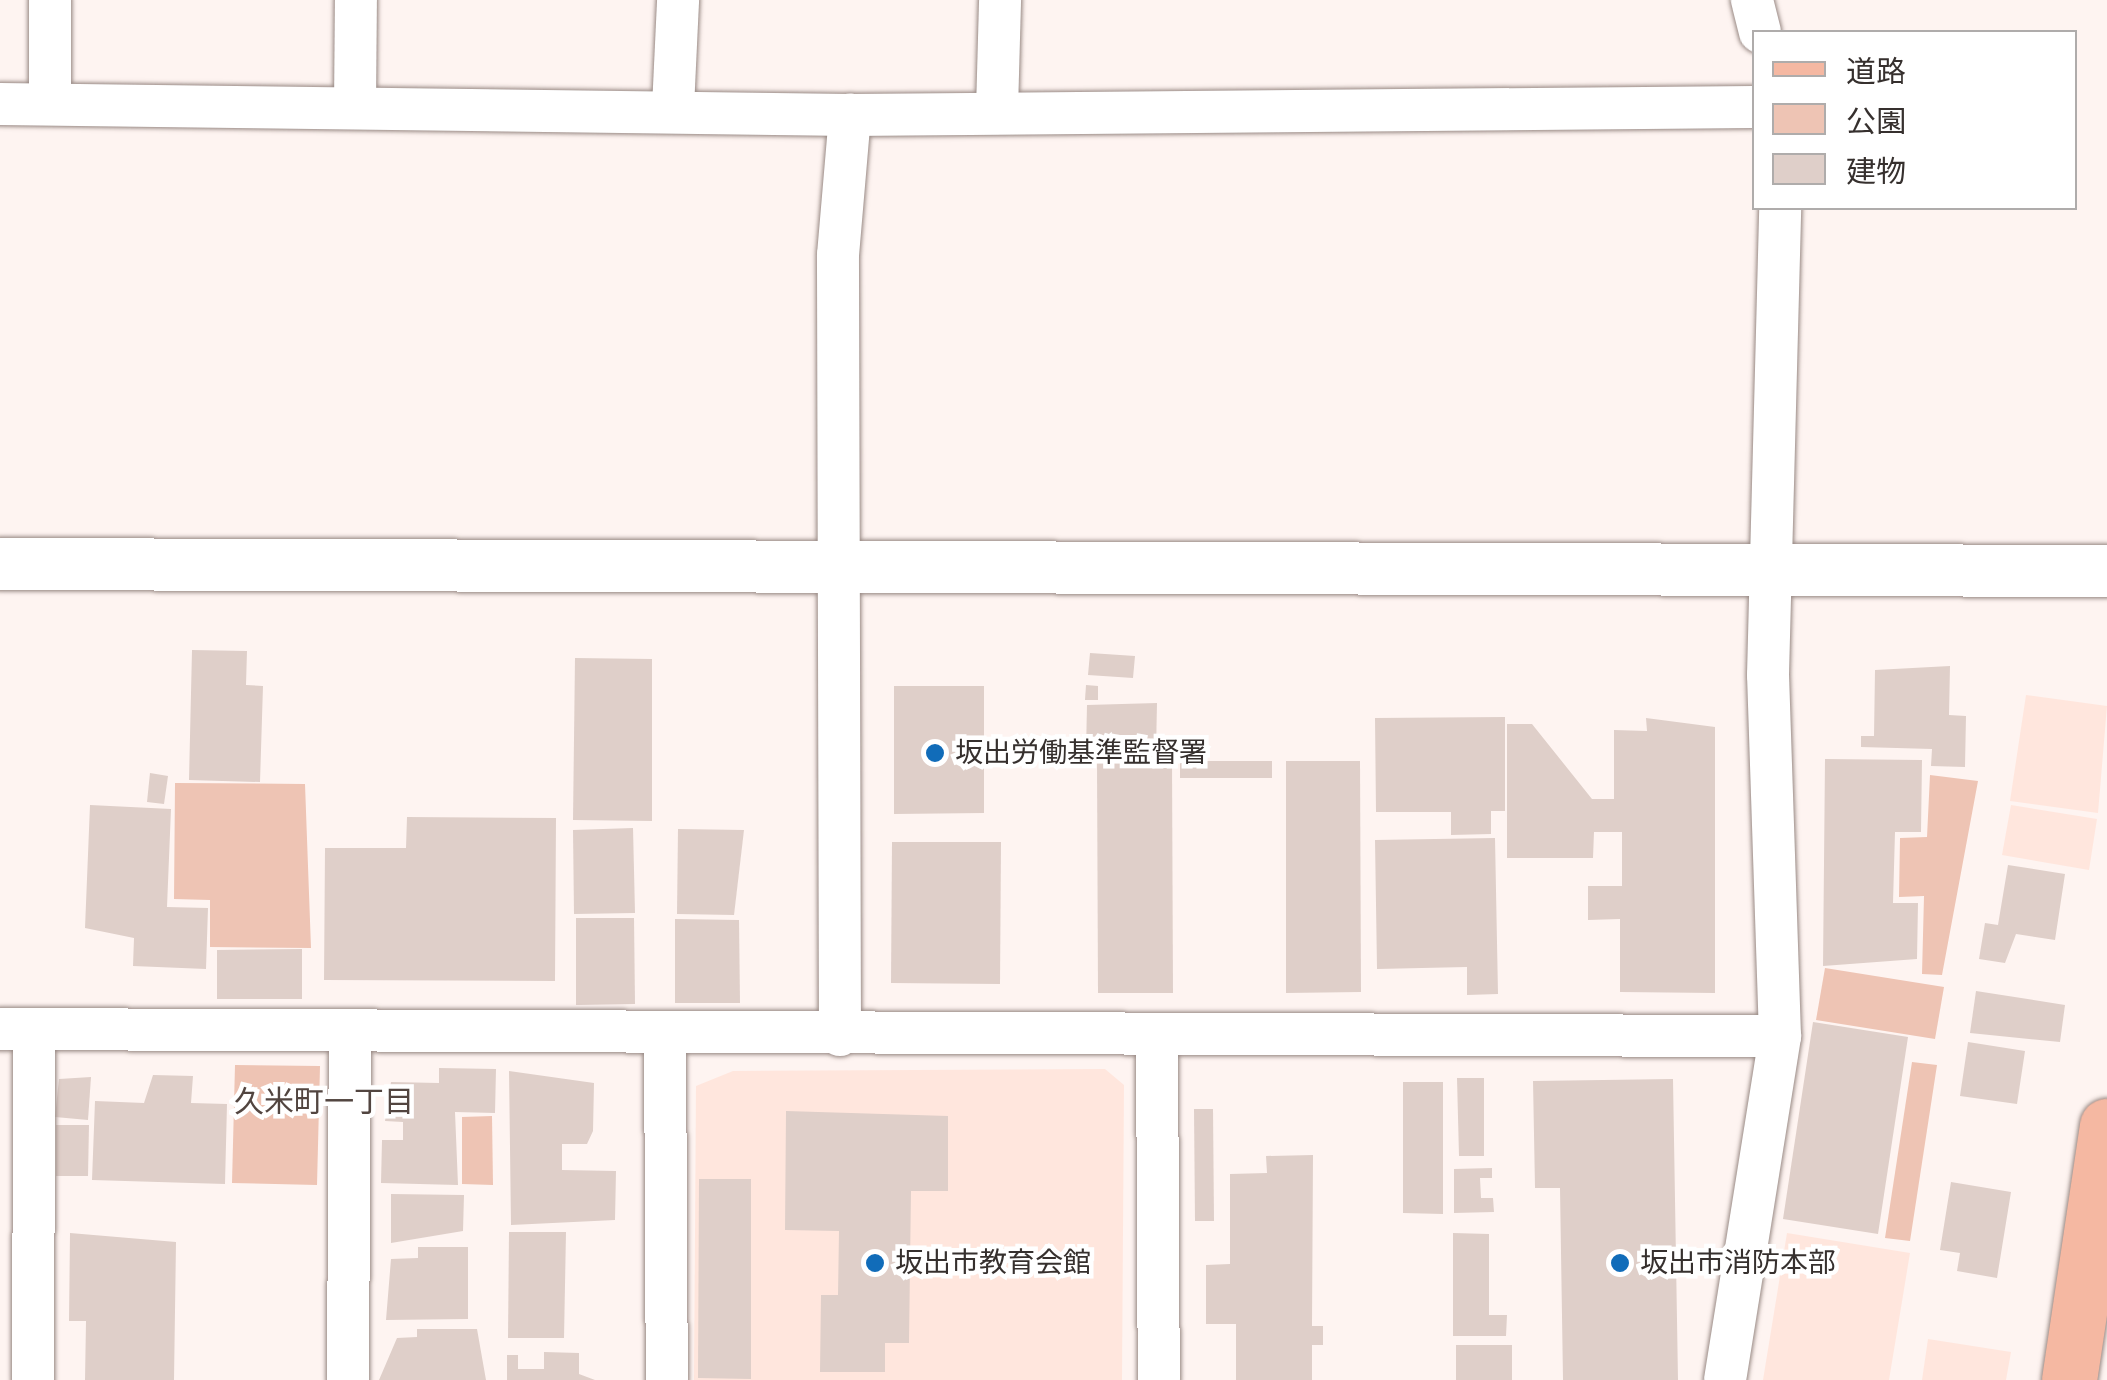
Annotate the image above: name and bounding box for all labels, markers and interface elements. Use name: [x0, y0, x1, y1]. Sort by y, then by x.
legend: [1752, 30, 2077, 210]
text: 道路: [1846, 55, 1906, 88]
text: 公園: [1846, 105, 1906, 138]
text: 建物: [1846, 155, 1906, 188]
place label: 坂出労働基準監督署: [955, 736, 1207, 770]
marker: 坂出労働基準監督署: [924, 742, 946, 764]
district label: 久米町一丁目: [234, 1084, 414, 1120]
place label: 坂出市教育会館: [895, 1246, 1091, 1280]
place label: 坂出市消防本部: [1640, 1246, 1836, 1280]
marker: 坂出市教育会館: [864, 1252, 886, 1274]
marker: 坂出市消防本部: [1609, 1252, 1631, 1274]

